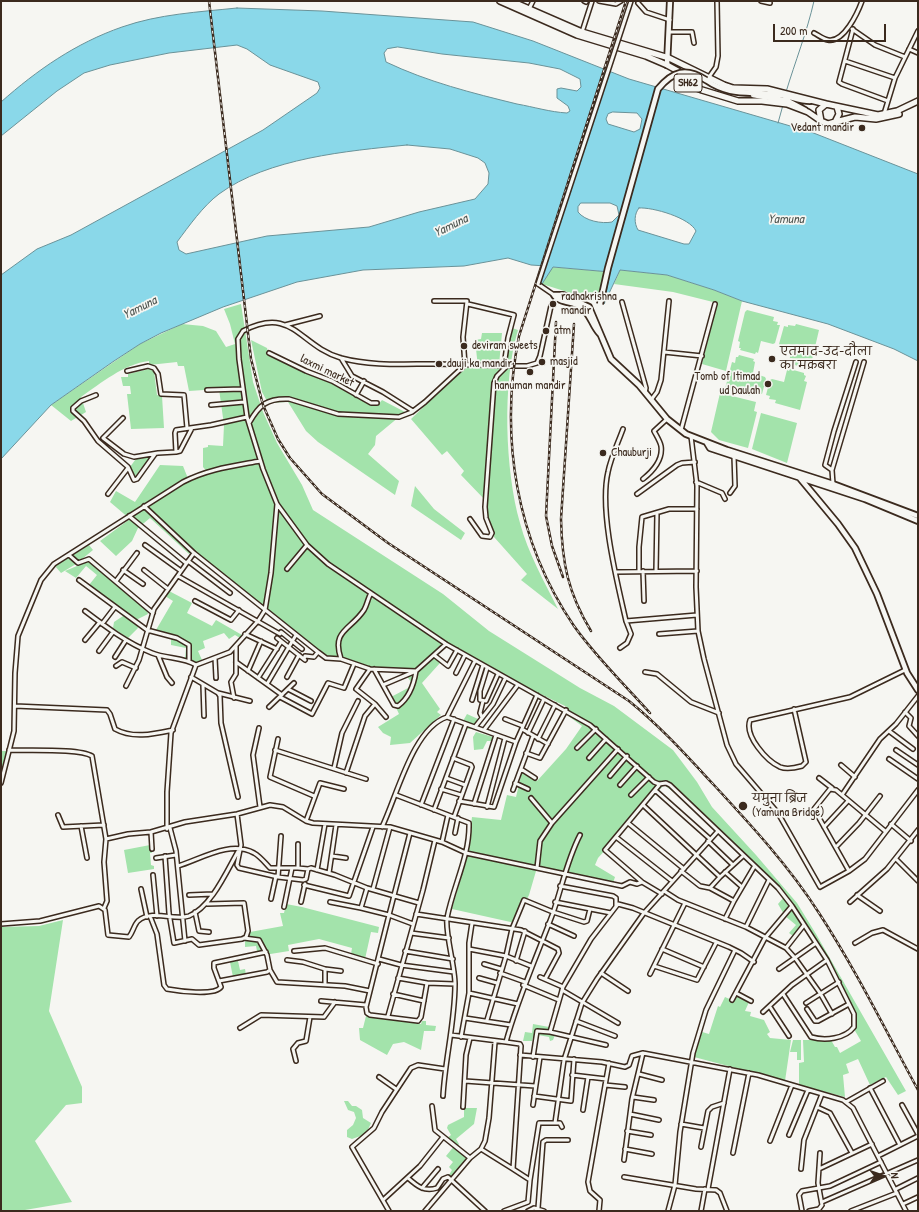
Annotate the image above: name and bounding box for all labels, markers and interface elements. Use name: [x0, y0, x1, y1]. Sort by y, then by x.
scale bar: [775, 16, 888, 42]
text: 200 m: [780, 22, 807, 39]
road number: SH62: [674, 74, 702, 92]
place label: Vedant mandir: [791, 121, 854, 135]
marker: Vedant mandir: [857, 123, 867, 133]
water label: Yamuna: [431, 211, 471, 241]
water label: Yamuna: [768, 212, 804, 228]
place label: radhakrishna mandir: [561, 290, 617, 318]
water label: Yamuna: [120, 293, 160, 323]
marker: radhakrishna mandir: [548, 299, 558, 309]
place label: atm: [554, 324, 571, 338]
marker: atm: [541, 326, 551, 336]
place label: deviram sweets: [472, 339, 538, 353]
marker: deviram sweets: [459, 341, 469, 351]
place label: एतमाद-उद-दौला का मक़बरा: [780, 345, 872, 373]
street label: laxmi market: [298, 352, 356, 390]
marker: एतमाद-उद-दौला का मक़बरा: [767, 354, 777, 364]
place label: masjid: [550, 355, 578, 369]
place label: dauji ka mandir: [447, 357, 512, 371]
marker: masjid: [537, 357, 547, 367]
marker: dauji ka mandir: [434, 359, 444, 369]
marker: hanuman mandir: [525, 367, 535, 377]
place label: Tomb of Itimad ud Daulah: [695, 370, 760, 398]
place label: hanuman mandir: [494, 379, 566, 393]
marker: Tomb of Itimad ud Daulah: [763, 379, 773, 389]
place label: Chauburji: [611, 446, 652, 460]
marker: Chauburji: [598, 448, 608, 458]
place label: यमुना ब्रिज (Yamuna Bridge): [752, 792, 824, 820]
marker: यमुना ब्रिज (Yamuna Bridge): [737, 800, 749, 812]
north arrow: [863, 1156, 903, 1196]
text: N: [888, 1172, 902, 1179]

